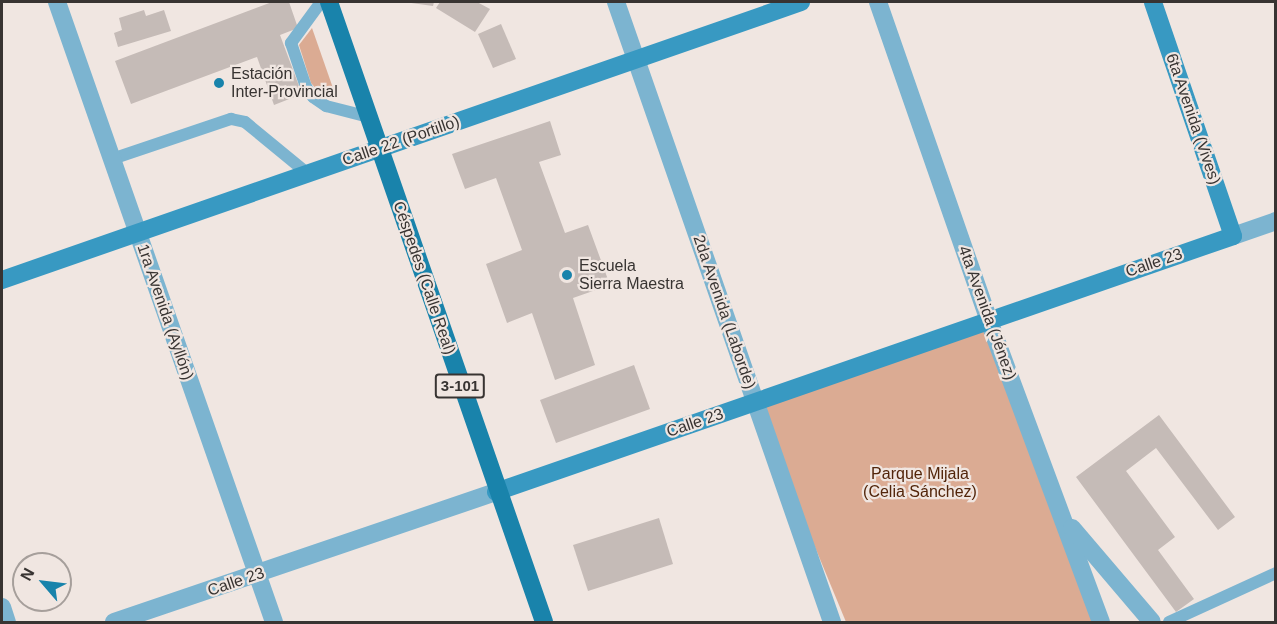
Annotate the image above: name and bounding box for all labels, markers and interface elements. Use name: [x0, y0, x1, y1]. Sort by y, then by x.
street label: 6ta Avenida (Vives): [1161, 51, 1225, 187]
place label: Estación Inter-Provincial: [231, 64, 338, 102]
marker: Estación Inter-Provincial: [212, 76, 226, 90]
street label: Calle 22 (Portillo): [340, 112, 462, 170]
street label: Céspedes (Calle Real): [389, 199, 459, 357]
street label: 2da Avenida (Laborde): [688, 232, 760, 392]
street label: 1ra Avenida (Ayllón): [133, 241, 197, 383]
street label: 4ta Avenida (Jénez): [954, 243, 1020, 383]
street label: Calle 23: [1123, 244, 1185, 282]
place label: Escuela Sierra Maestra: [579, 256, 684, 294]
marker: Escuela Sierra Maestra: [560, 268, 574, 282]
road number: 3-101: [434, 374, 486, 398]
street label: Calle 23: [664, 404, 726, 442]
park label: Parque Mijala (Celia Sánchez): [863, 464, 977, 502]
north arrow: [12, 552, 72, 612]
street label: Calle 23: [205, 563, 267, 601]
text: N: [17, 565, 38, 583]

